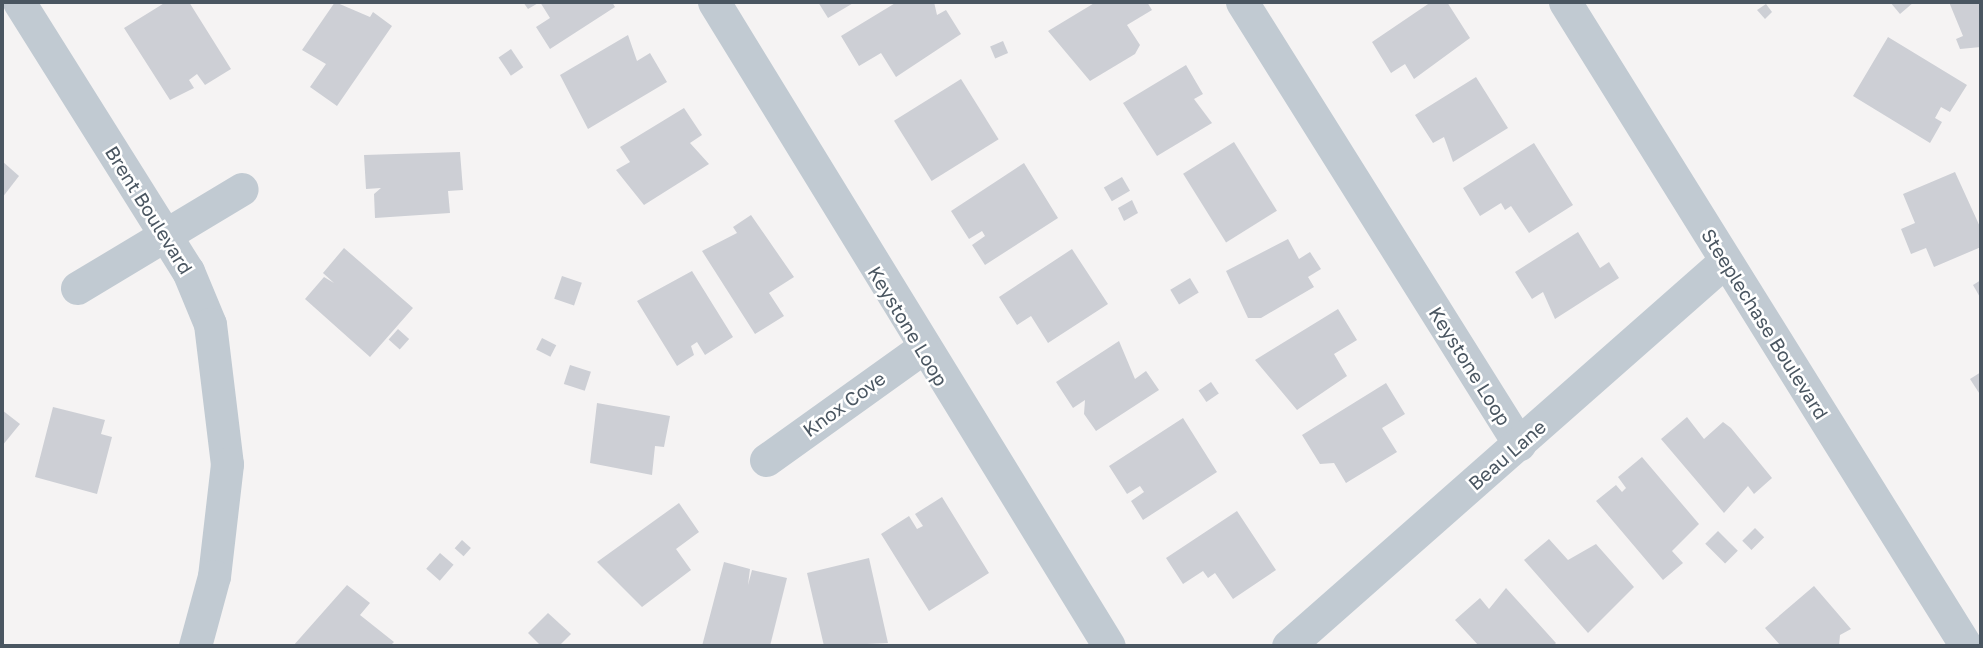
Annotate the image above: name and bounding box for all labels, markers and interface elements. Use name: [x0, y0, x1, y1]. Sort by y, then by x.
street label: Brent Boulevard: [100, 142, 198, 278]
street label: Steeplechase Boulevard: [1697, 224, 1833, 424]
street label: Keystone Loop: [863, 262, 953, 390]
street label: Keystone Loop: [1424, 302, 1516, 430]
street label: Knox Cove: [798, 366, 890, 442]
street label: Beau Lane: [1464, 415, 1550, 495]

